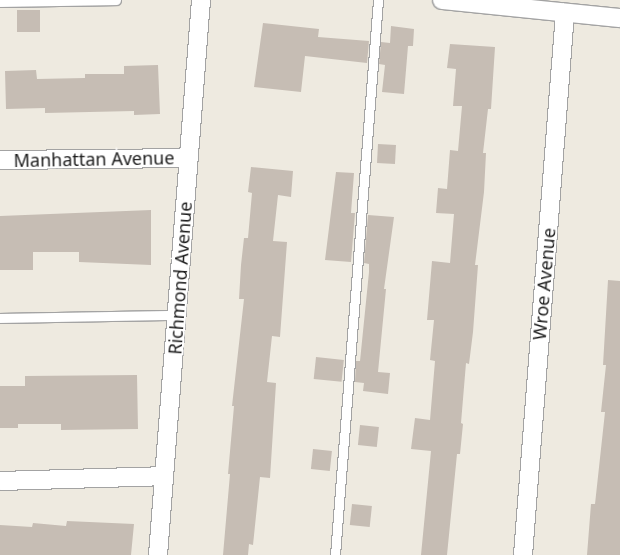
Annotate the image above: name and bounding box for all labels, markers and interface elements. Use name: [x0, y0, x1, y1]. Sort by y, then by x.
street label: Manhattan Avenue: [13, 147, 175, 171]
street label: Richmond Avenue: [164, 201, 196, 355]
street label: Wroe Avenue: [528, 227, 560, 341]

